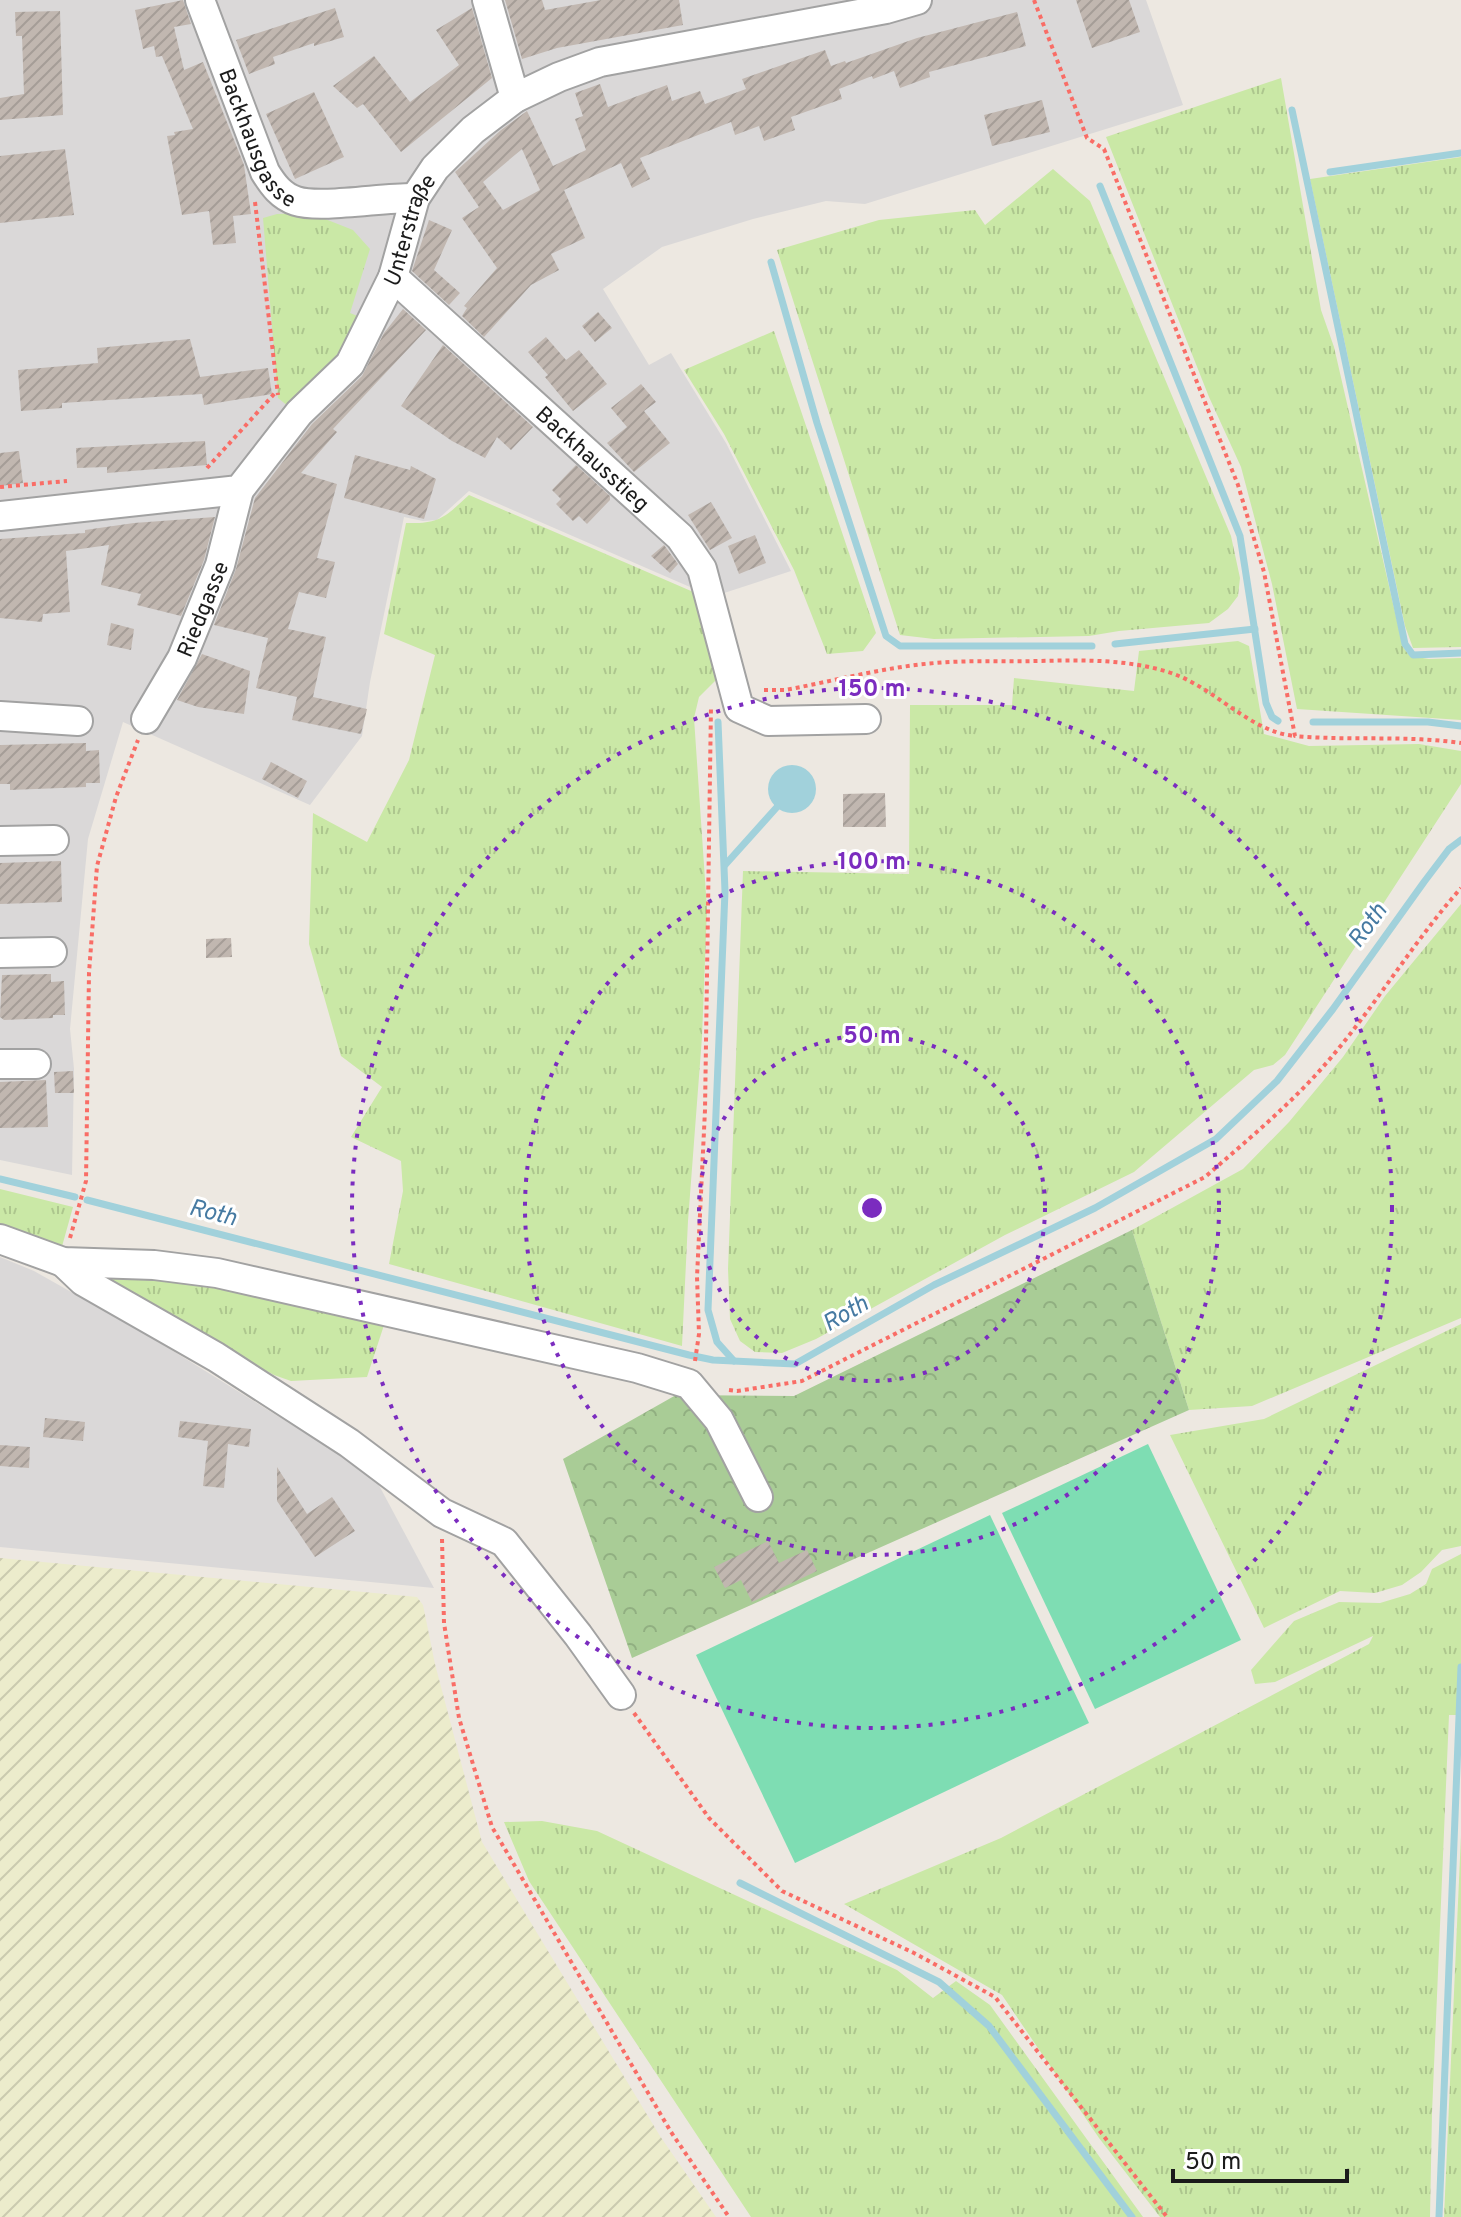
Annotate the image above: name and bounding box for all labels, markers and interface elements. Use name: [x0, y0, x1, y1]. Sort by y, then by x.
street label: Backhausgasse: [211, 65, 300, 215]
street label: Unterstraße: [379, 170, 443, 292]
street label: Backhausstieg: [529, 402, 654, 519]
street label: Riedgasse: [173, 558, 236, 662]
text: 150 m: [838, 675, 906, 705]
text: 100 m: [838, 848, 906, 878]
water label: Roth: [1342, 898, 1395, 954]
text: 50 m: [843, 1022, 901, 1052]
water label: Roth: [186, 1194, 240, 1234]
centre of rings: [858, 1194, 886, 1222]
water label: Roth: [818, 1290, 874, 1340]
scale bar: [1173, 2133, 1347, 2183]
text: 50 m: [1185, 2148, 1241, 2178]

